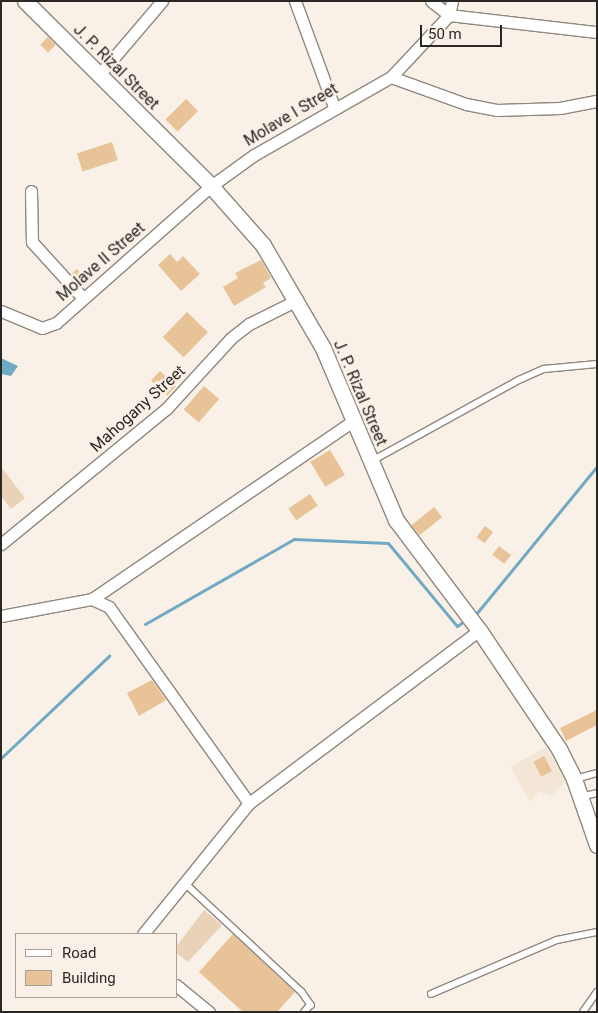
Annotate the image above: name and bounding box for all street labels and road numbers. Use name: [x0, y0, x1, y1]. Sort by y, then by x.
street label: J. P. Rizal Street: [69, 20, 163, 114]
street label: Molave I Street: [241, 79, 341, 151]
street label: Molave II Street: [53, 218, 149, 306]
street label: J. P. Rizal Street: [329, 337, 391, 449]
street label: Mahogany Street: [87, 361, 189, 457]

